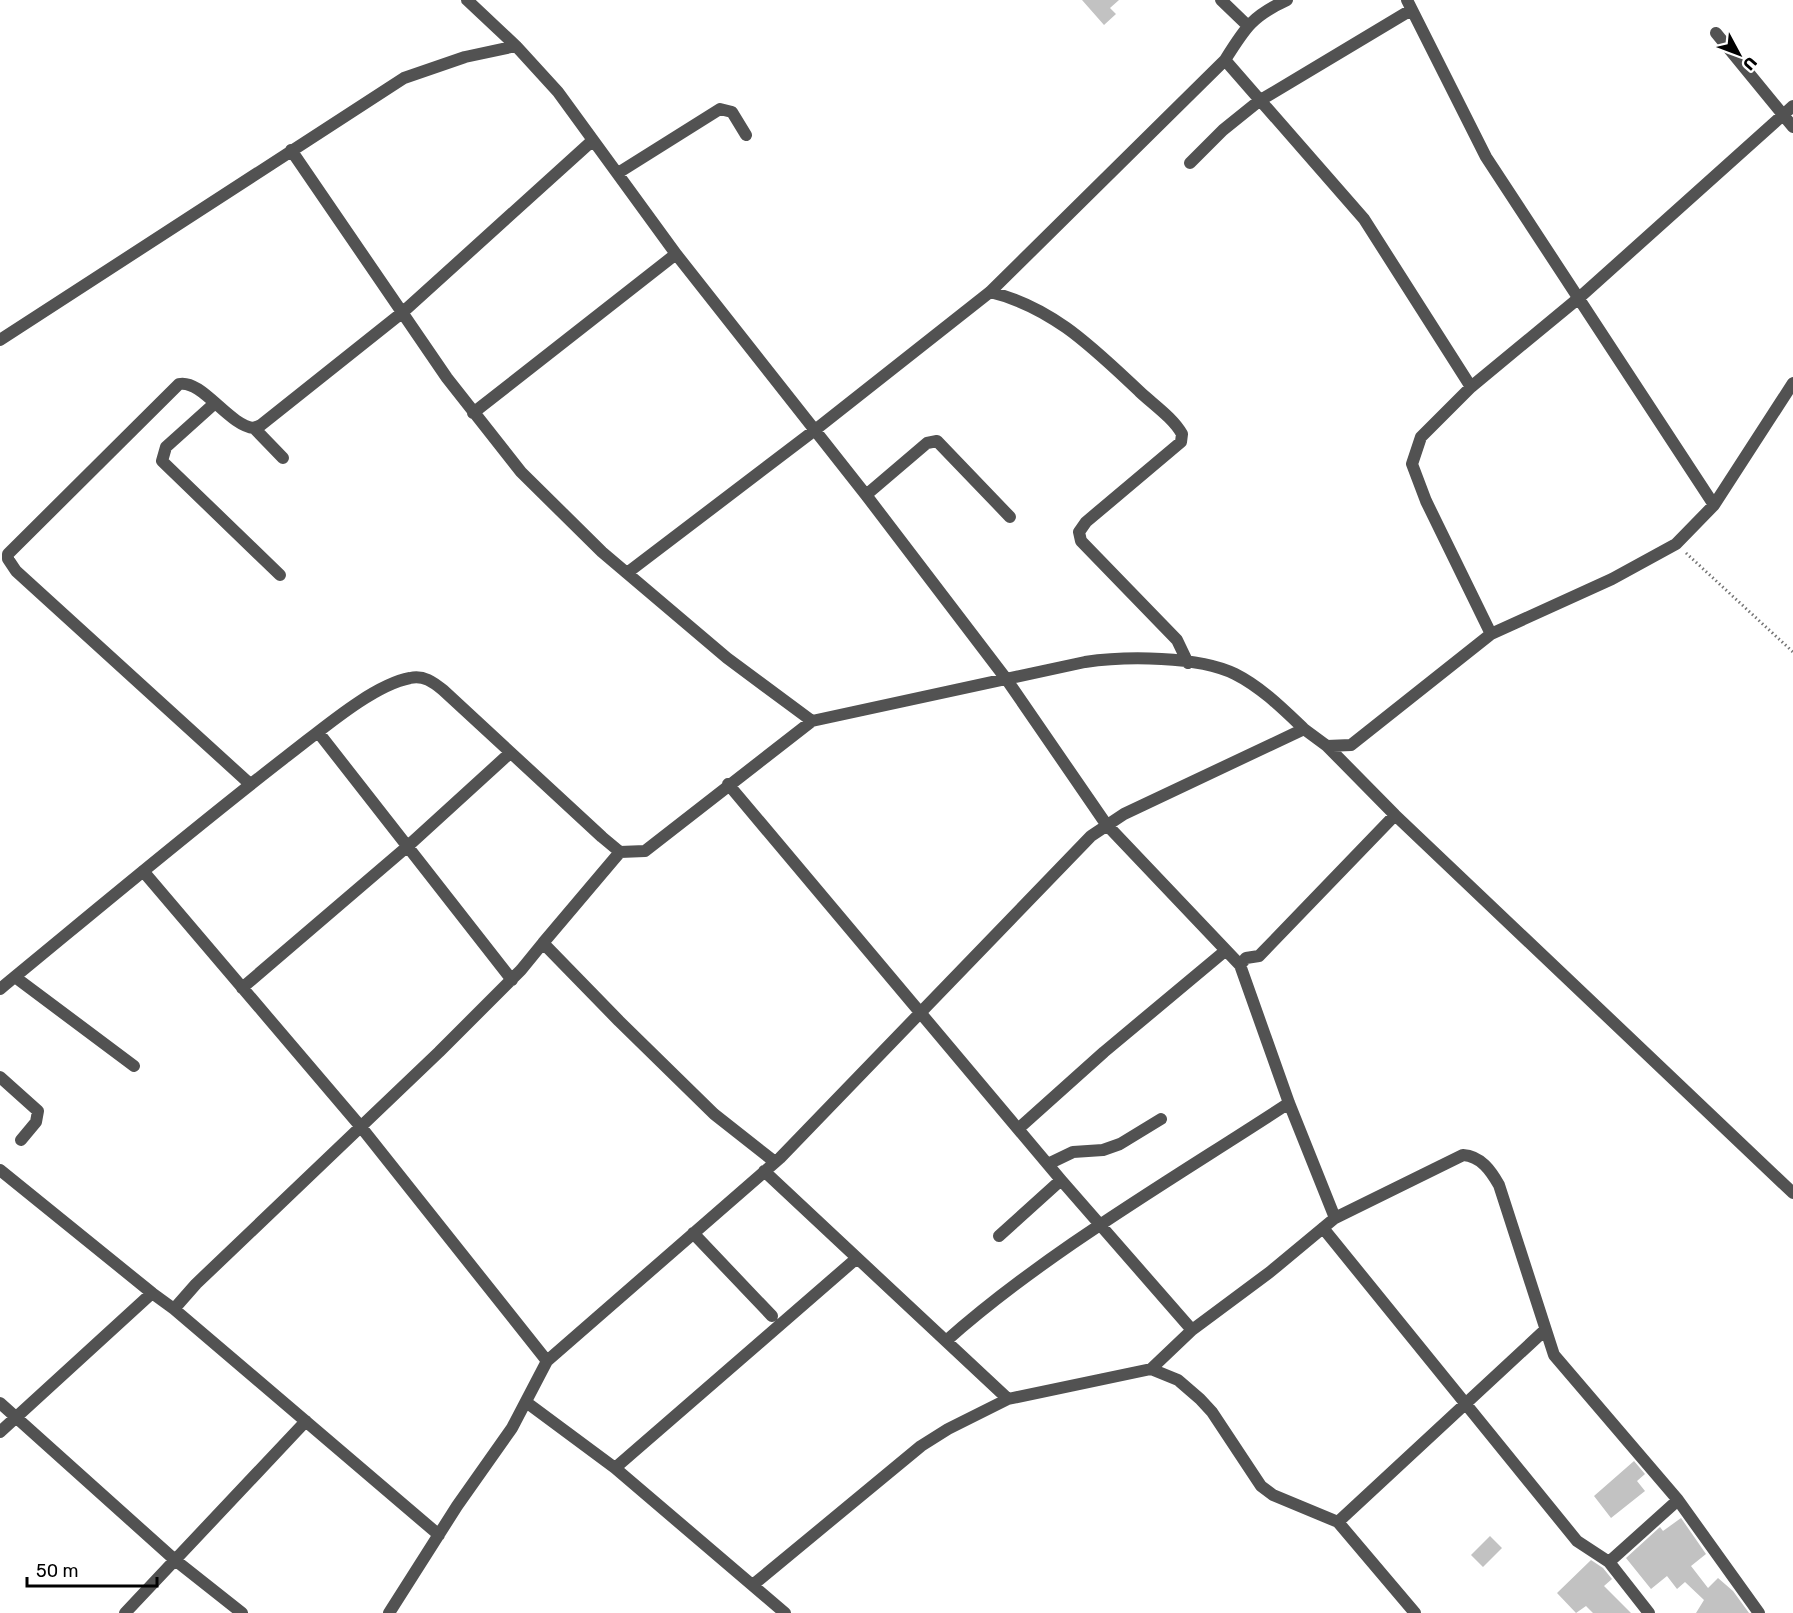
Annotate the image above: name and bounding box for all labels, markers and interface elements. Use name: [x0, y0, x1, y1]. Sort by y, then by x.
north arrow: [1709, 24, 1769, 84]
text: U: [1739, 53, 1761, 74]
scale bar: [27, 1550, 158, 1588]
text: 50 m: [36, 1560, 79, 1582]

